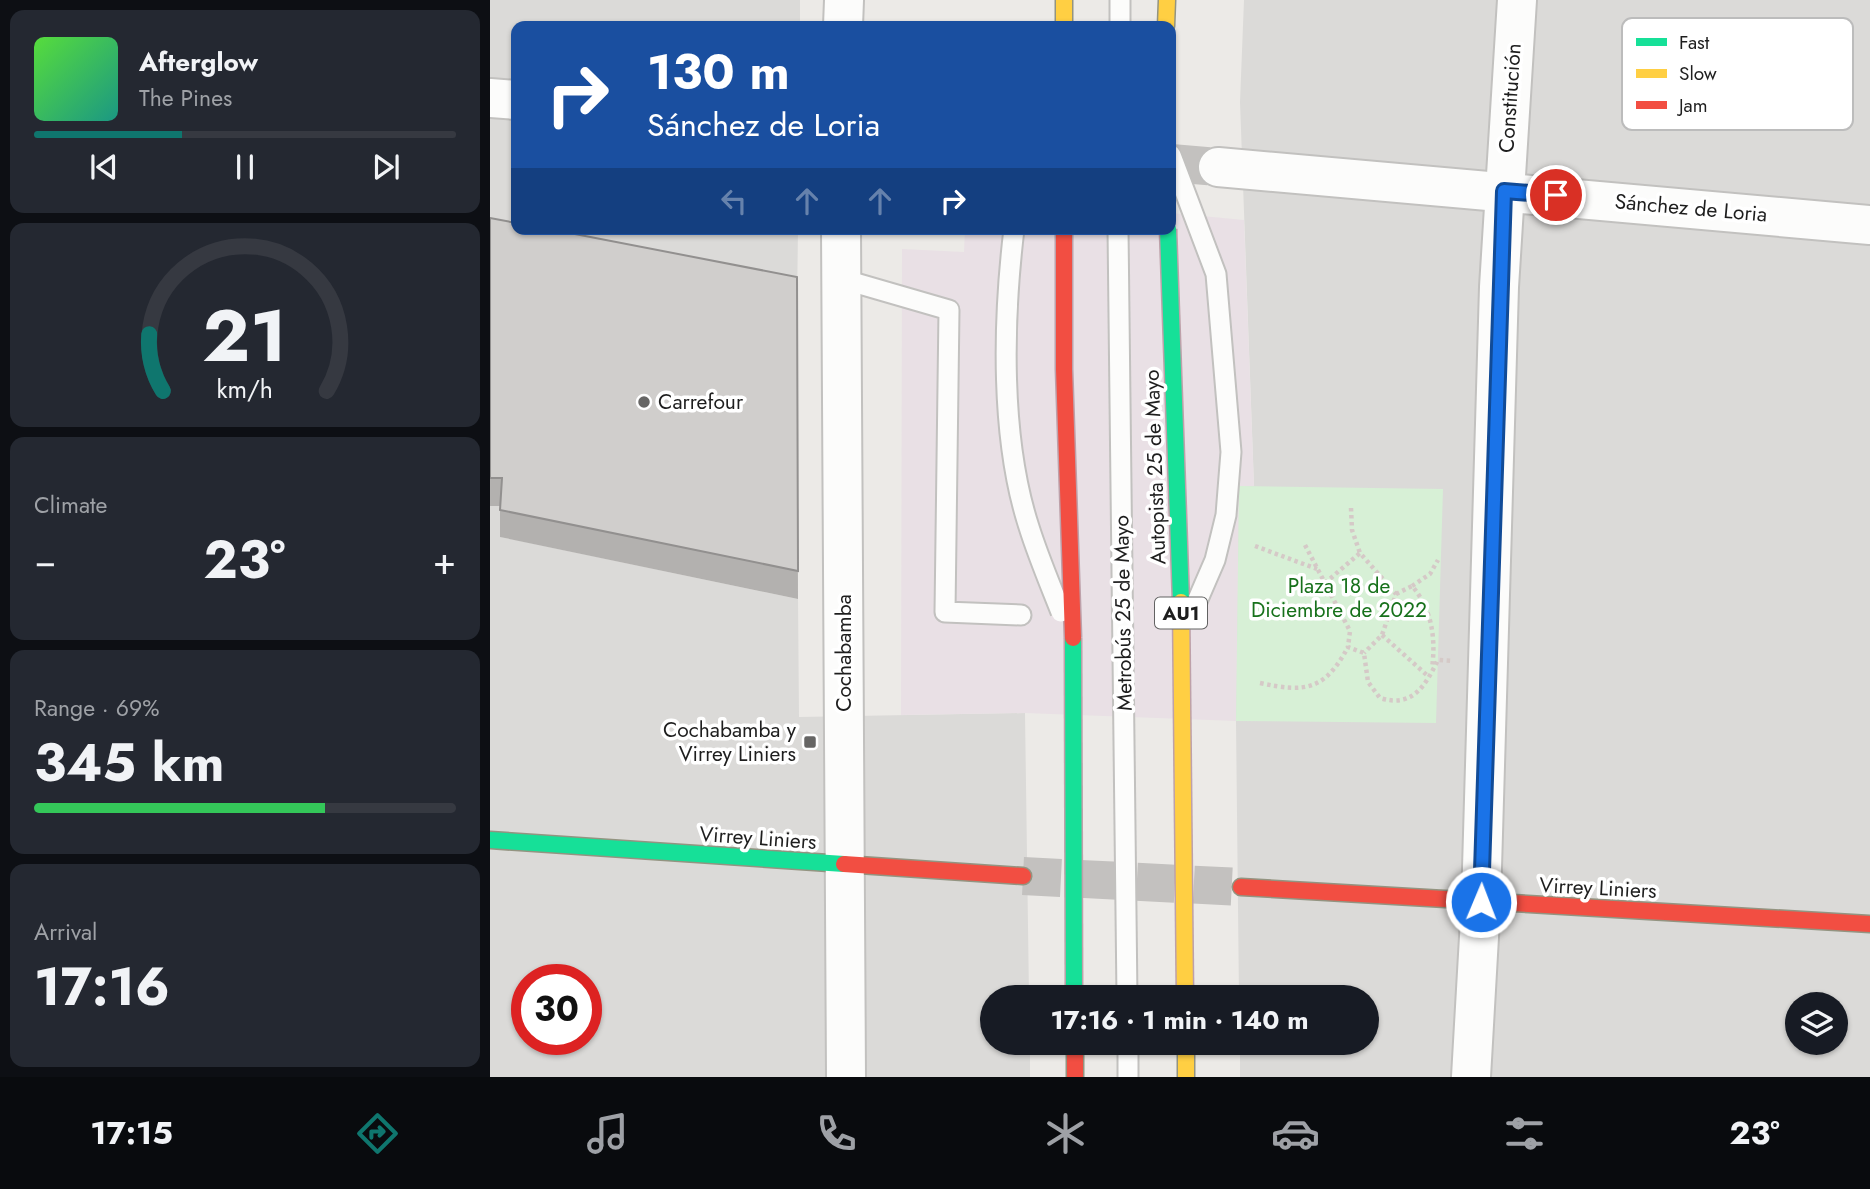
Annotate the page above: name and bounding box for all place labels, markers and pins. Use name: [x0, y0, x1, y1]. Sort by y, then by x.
pin: [1526, 165, 1586, 225]
place label: Carrefour: [658, 387, 744, 417]
marker: Carrefour: [636, 394, 652, 410]
place label: Cochabamba y Virrey Liniers: [663, 715, 797, 769]
marker: Cochabamba y Virrey Liniers: [802, 734, 818, 750]

